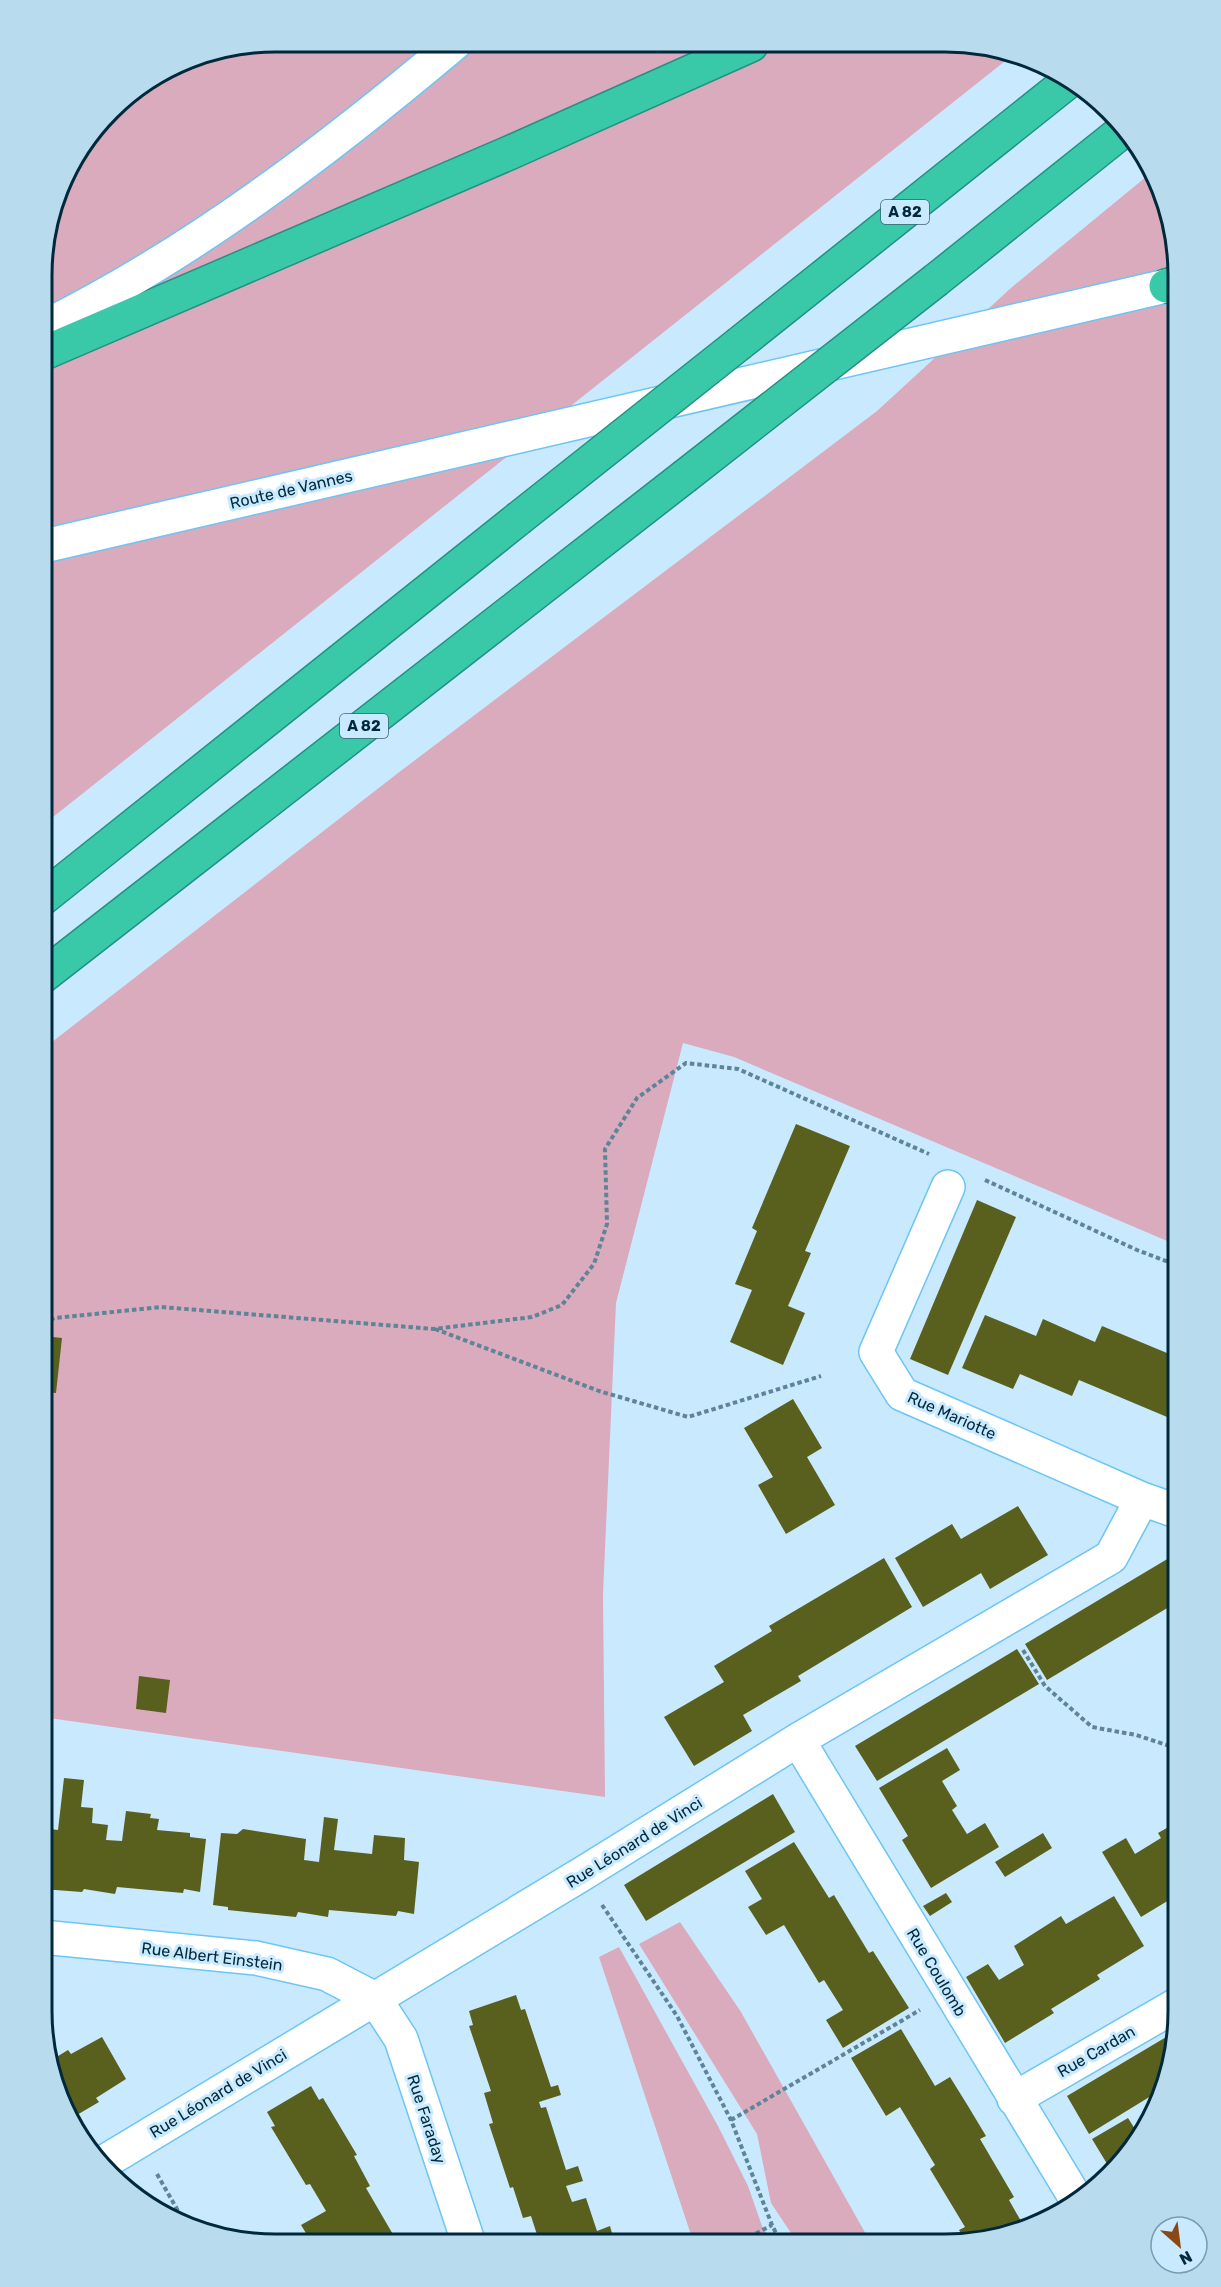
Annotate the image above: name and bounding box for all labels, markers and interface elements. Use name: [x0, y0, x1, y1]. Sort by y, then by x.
road number: A 82: [881, 200, 929, 224]
street label: Route de Vannes: [228, 466, 354, 513]
road number: A 82: [340, 714, 388, 738]
street label: Rue Mariotte: [905, 1387, 999, 1443]
street label: Rue Léonard de Vinci: [563, 1793, 706, 1892]
street label: Rue Coulomb: [903, 1925, 970, 2020]
street label: Rue Albert Einstein: [140, 1938, 284, 1975]
street label: Rue Cardan: [1054, 2022, 1138, 2081]
street label: Rue Léonard de Vinci: [146, 2045, 290, 2142]
street label: Rue Faraday: [403, 2072, 450, 2166]
north arrow: [1149, 2215, 1209, 2275]
text: N: [1176, 2247, 1195, 2269]

